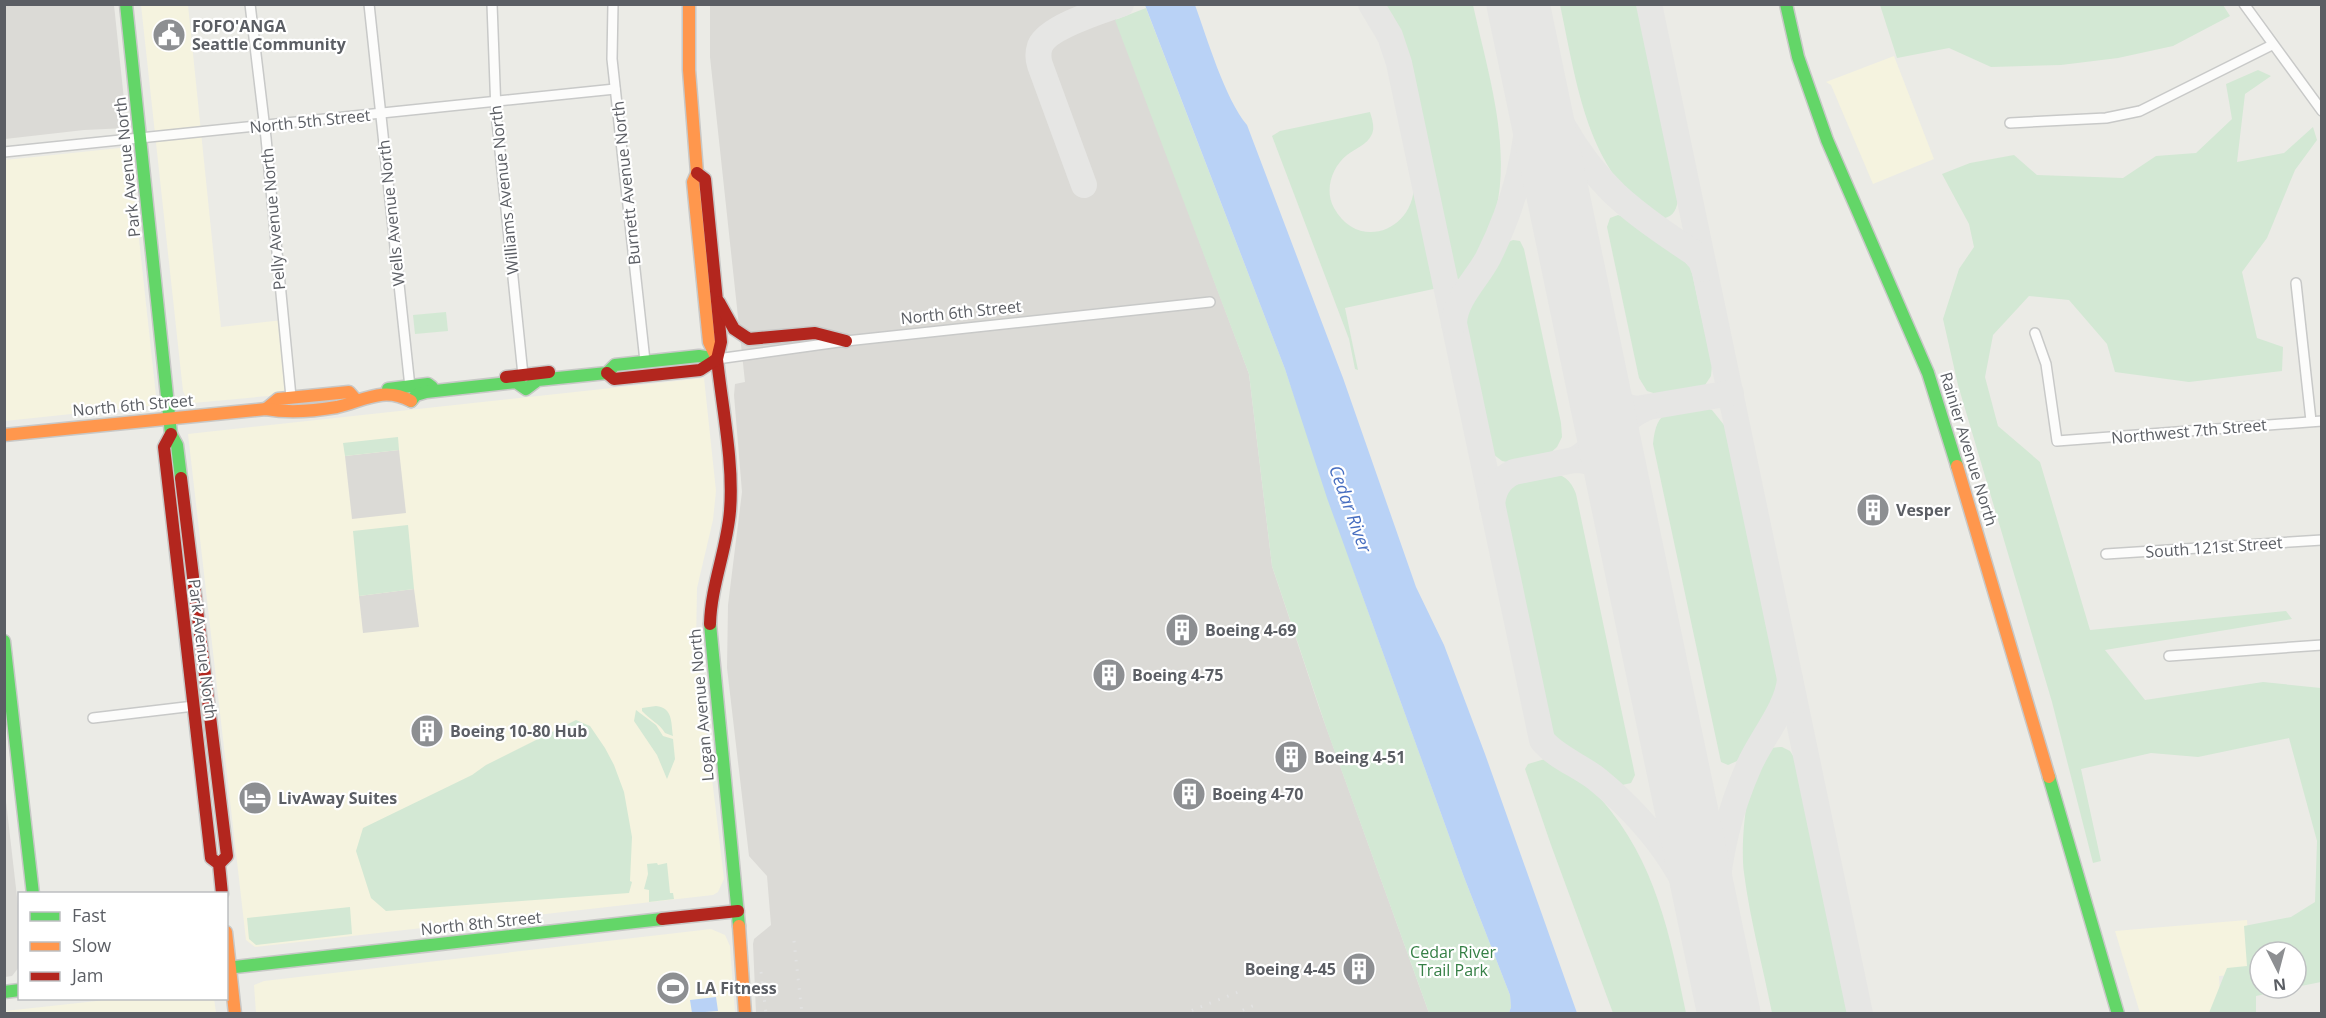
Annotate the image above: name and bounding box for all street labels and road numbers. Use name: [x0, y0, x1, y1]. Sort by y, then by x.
street label: Park Avenue North: [109, 96, 145, 238]
street label: Burnett Avenue North: [606, 100, 646, 266]
street label: North 5th Street: [248, 104, 372, 138]
street label: Williams Avenue North: [484, 104, 524, 276]
street label: Wells Avenue North: [372, 139, 410, 287]
street label: Pelly Avenue North: [256, 147, 290, 291]
street label: North 6th Street: [899, 295, 1023, 329]
street label: Rainier Avenue North: [1935, 369, 2003, 529]
street label: North 6th Street: [72, 389, 195, 421]
street label: Northwest 7th Street: [2110, 413, 2268, 449]
street label: South 121st Street: [2145, 531, 2284, 563]
street label: Park Avenue North: [183, 578, 223, 720]
street label: Logan Avenue North: [683, 628, 719, 782]
street label: North 8th Street: [419, 906, 543, 940]

